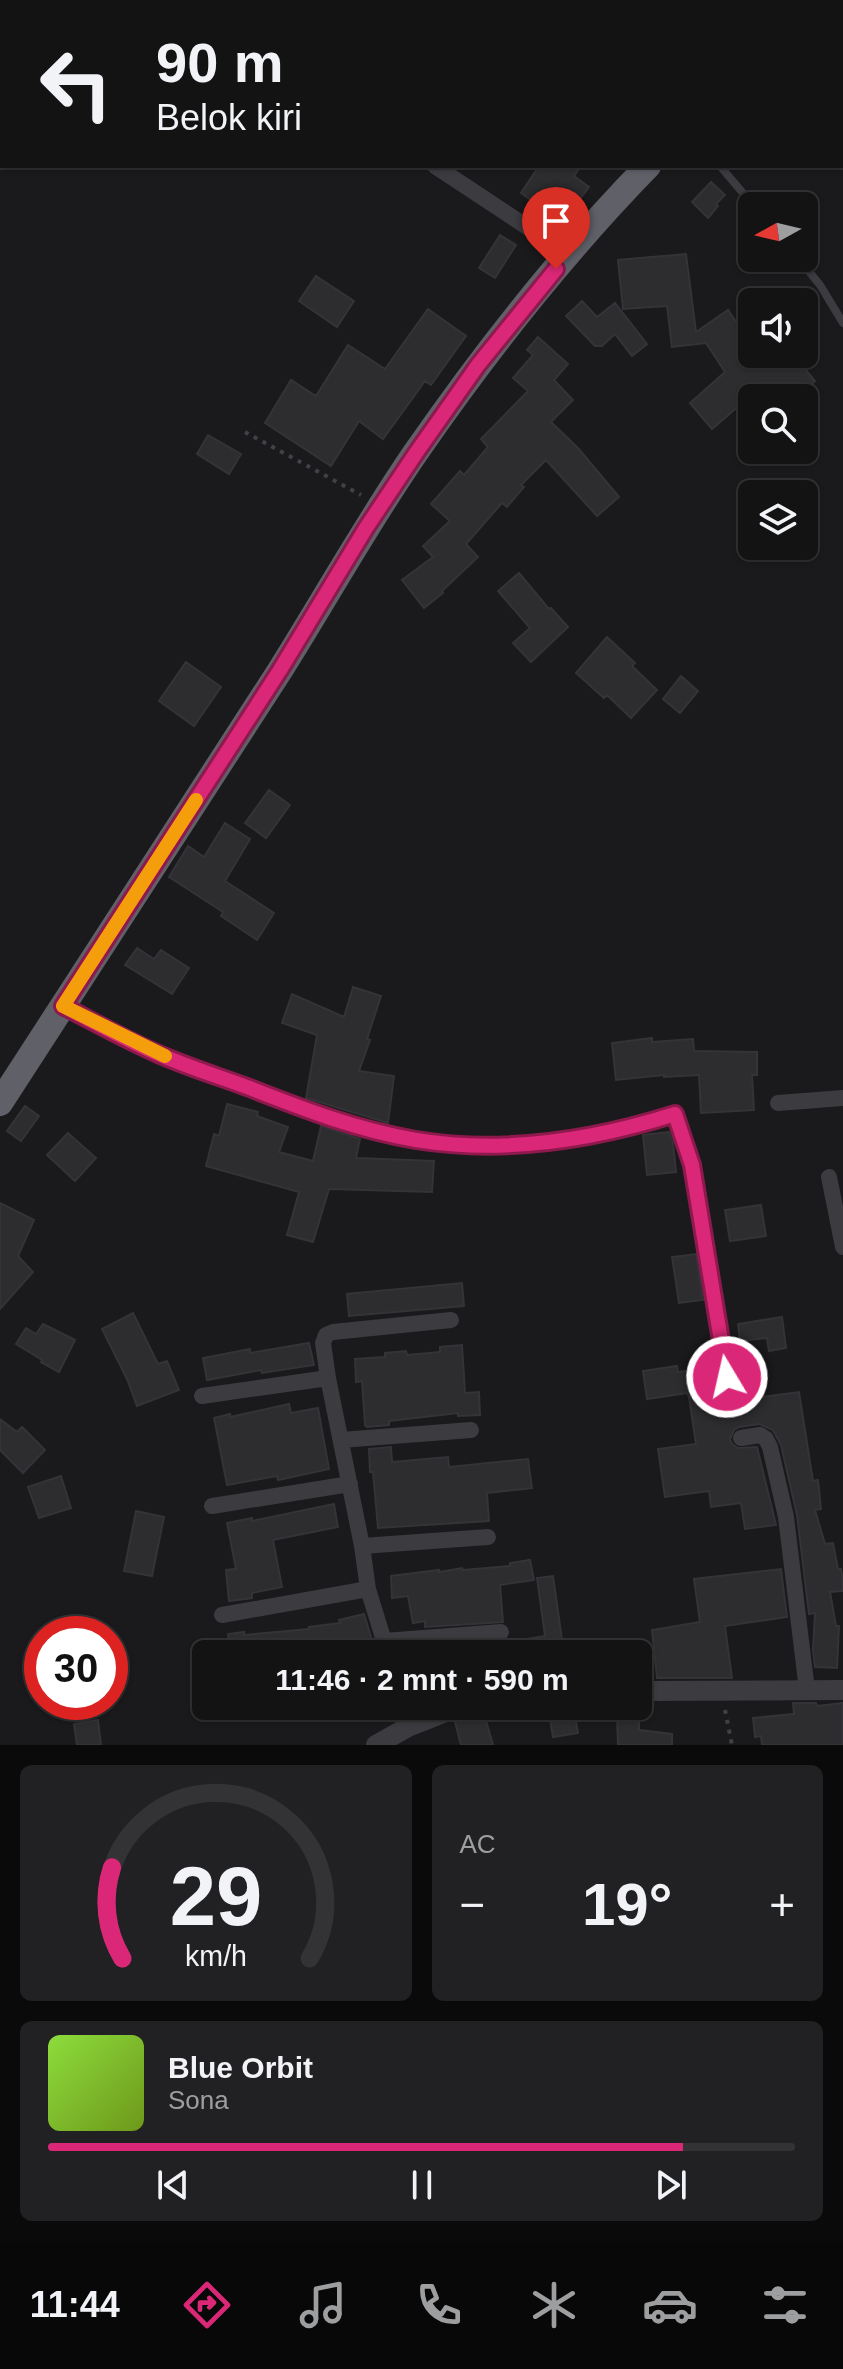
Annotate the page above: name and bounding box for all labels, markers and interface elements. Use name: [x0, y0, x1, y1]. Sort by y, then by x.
text: 90 m: [156, 31, 284, 94]
icon: left: [24, 32, 128, 136]
text: Belok kiri: [156, 97, 302, 138]
pin: [522, 187, 590, 269]
north arrow: [738, 192, 818, 272]
map controls: [738, 192, 818, 560]
icon: arrive: [534, 199, 578, 243]
button: sound: [738, 288, 818, 368]
button: search: [738, 384, 818, 464]
button: layers: [738, 480, 818, 560]
position arrow: [685, 1335, 769, 1419]
speed limit sign: 30: [24, 1616, 128, 1720]
text: 11:46 · 2 mnt · 590 m: [275, 1663, 569, 1696]
text: AC: [460, 1829, 496, 1859]
text: 29: [169, 1850, 262, 1943]
text: 19°: [582, 1871, 673, 1938]
text: −: [460, 1880, 485, 1929]
text: +: [769, 1880, 795, 1929]
text: km/h: [185, 1940, 247, 1972]
text: Blue Orbit: [168, 2051, 313, 2084]
text: Sona: [168, 2085, 229, 2115]
icon: previous: [151, 2163, 195, 2207]
icon: pause: [400, 2163, 444, 2207]
icon: next: [649, 2163, 693, 2207]
icon: directions: [179, 2277, 235, 2333]
icon: music: [295, 2277, 351, 2333]
icon: phone: [411, 2277, 467, 2333]
icon: climate: [526, 2277, 582, 2333]
icon: car: [642, 2277, 698, 2333]
icon: filters: [757, 2277, 813, 2333]
text: 11:44: [30, 2284, 120, 2325]

